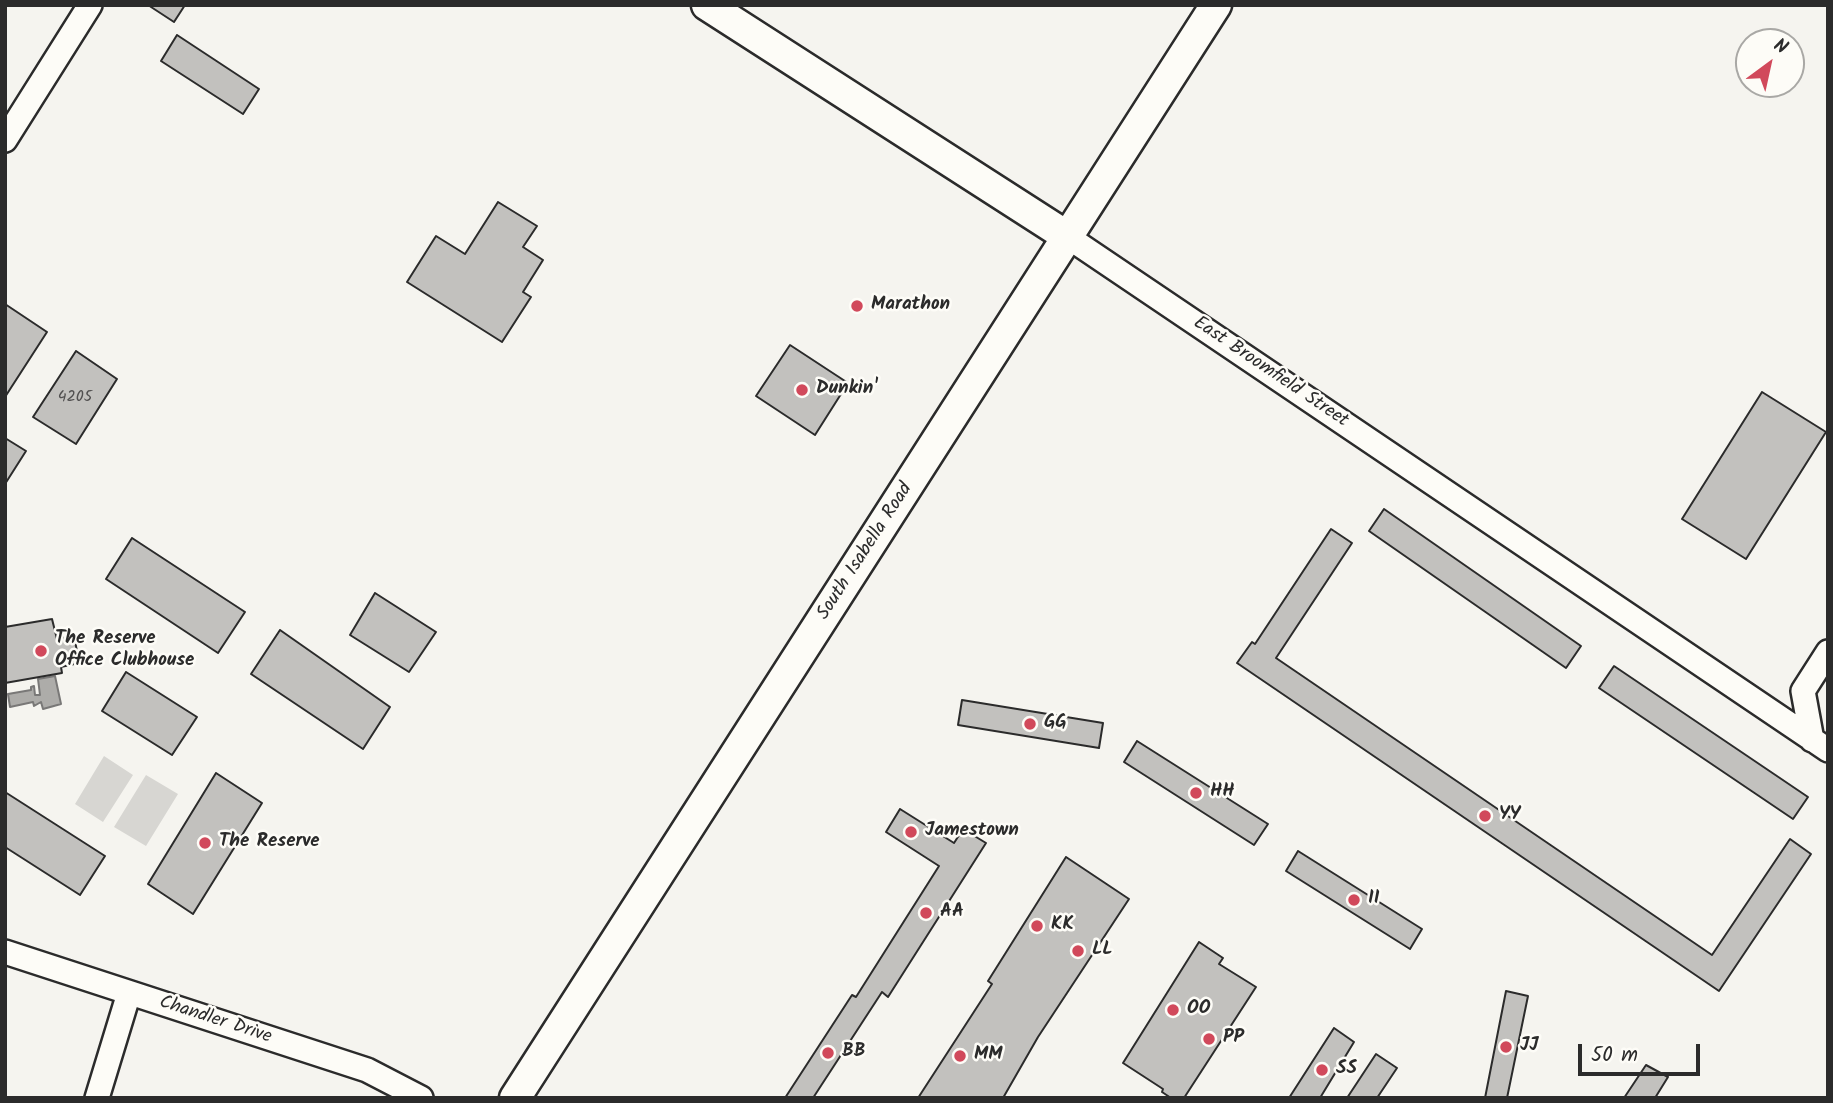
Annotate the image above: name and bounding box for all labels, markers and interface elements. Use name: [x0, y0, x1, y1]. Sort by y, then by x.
north arrow: [1735, 28, 1805, 98]
text: N: [1767, 31, 1794, 63]
place label: Marathon: [871, 295, 950, 317]
marker: Marathon: [849, 298, 865, 314]
street label: East Broomfield Street: [1188, 313, 1352, 433]
place label: Dunkin': [816, 379, 877, 401]
marker: Dunkin': [794, 382, 810, 398]
house number: 4205: [58, 388, 92, 408]
street label: South Isabella Road: [813, 479, 919, 625]
place label: The Reserve Office Clubhouse: [55, 629, 194, 673]
marker: The Reserve Office Clubhouse: [33, 643, 49, 659]
place label: GG: [1044, 713, 1067, 735]
marker: GG: [1022, 716, 1038, 732]
place label: HH: [1210, 782, 1235, 804]
marker: HH: [1188, 785, 1204, 801]
place label: YY: [1499, 805, 1520, 827]
marker: YY: [1477, 808, 1493, 824]
place label: Jamestown: [925, 821, 1019, 843]
marker: Jamestown: [903, 824, 919, 840]
place label: The Reserve: [219, 832, 320, 854]
marker: The Reserve: [197, 835, 213, 851]
place label: II: [1368, 889, 1380, 911]
marker: II: [1346, 892, 1362, 908]
place label: AA: [940, 902, 964, 924]
marker: AA: [918, 905, 934, 921]
place label: KK: [1051, 915, 1074, 937]
marker: KK: [1029, 918, 1045, 934]
place label: LL: [1092, 940, 1113, 962]
marker: LL: [1070, 943, 1086, 959]
street label: Chandler Drive: [156, 992, 274, 1050]
place label: OO: [1187, 999, 1211, 1021]
marker: OO: [1165, 1002, 1181, 1018]
place label: PP: [1223, 1028, 1244, 1050]
scale bar: [1581, 1030, 1703, 1074]
marker: PP: [1201, 1031, 1217, 1047]
place label: JJ: [1520, 1036, 1538, 1058]
marker: JJ: [1498, 1039, 1514, 1055]
text: 50 m: [1591, 1039, 1638, 1072]
place label: BB: [842, 1042, 866, 1064]
marker: BB: [820, 1045, 836, 1061]
place label: MM: [974, 1045, 1003, 1067]
marker: MM: [952, 1048, 968, 1064]
place label: SS: [1336, 1059, 1357, 1081]
marker: SS: [1314, 1062, 1330, 1078]

